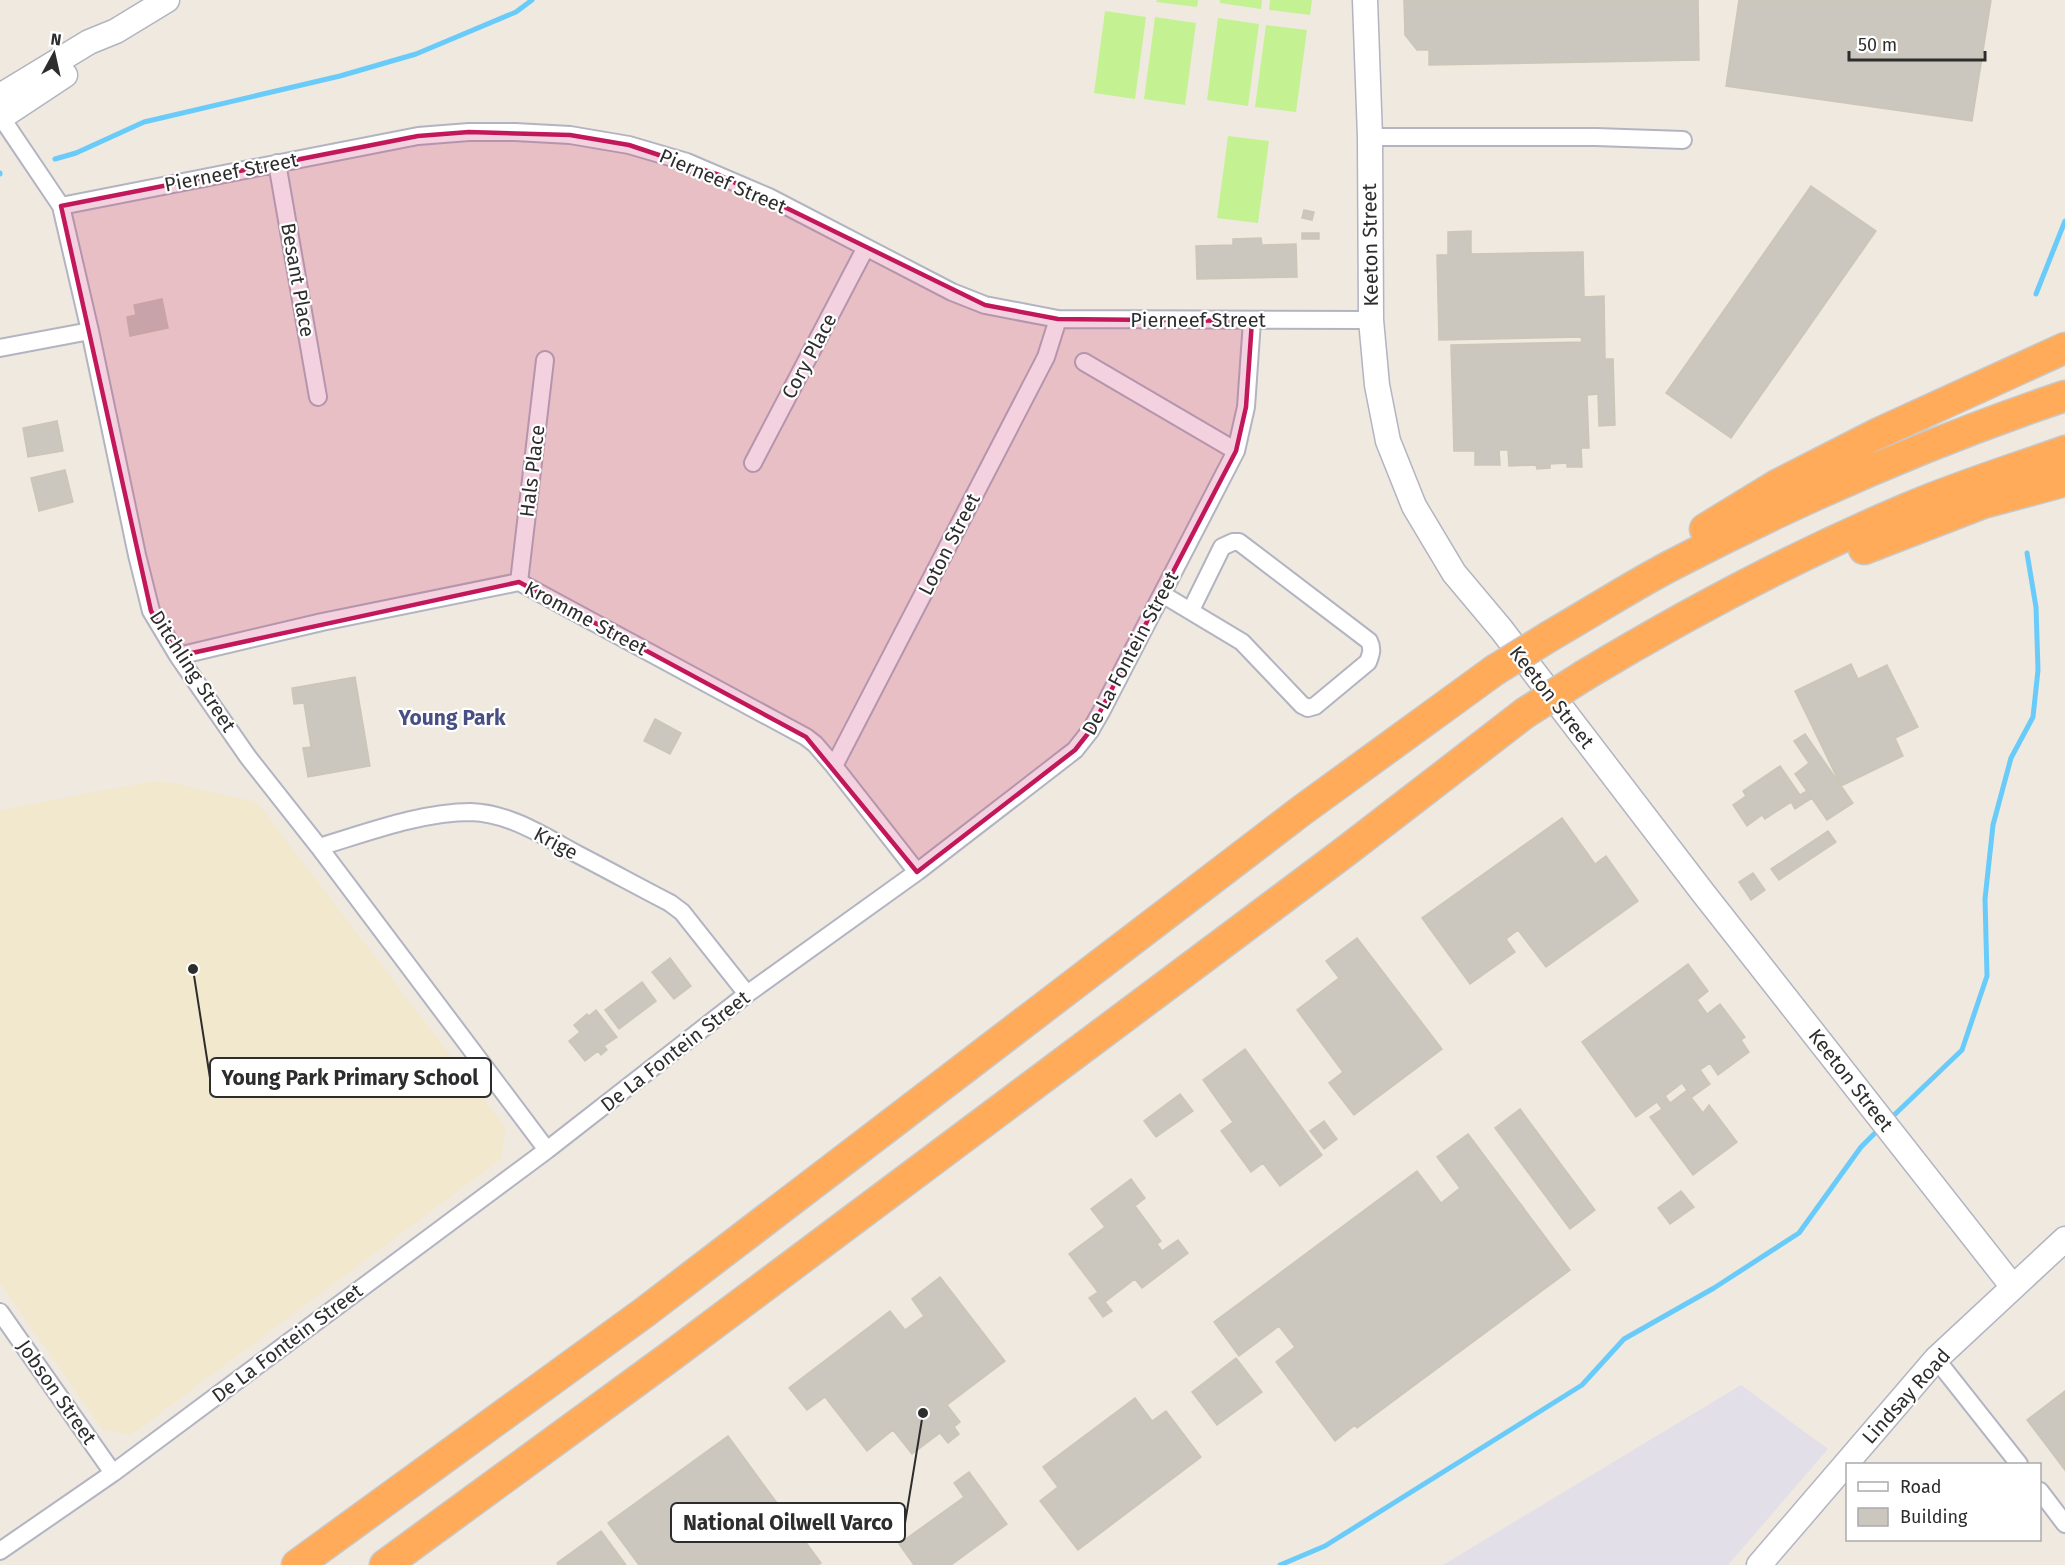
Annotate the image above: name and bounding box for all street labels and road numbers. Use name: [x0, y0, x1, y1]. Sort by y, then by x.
street label: Pierneef Street: [656, 143, 791, 219]
street label: Pierneef Street: [162, 147, 301, 197]
street label: Keeton Street: [1357, 182, 1383, 307]
street label: Besant Place: [276, 221, 320, 339]
street label: Pierneef Street: [1130, 308, 1267, 332]
street label: Cory Place: [776, 309, 842, 403]
street label: Hals Place: [514, 423, 550, 519]
street label: Loton Street: [913, 488, 985, 599]
street label: De La Fontein Street: [1077, 566, 1184, 739]
street label: Kromme Street: [521, 576, 652, 661]
street label: Ditchling Street: [145, 606, 242, 737]
street label: Keeton Street: [1505, 641, 1600, 754]
street label: Krige: [530, 822, 582, 864]
street label: De La Fontein Street: [596, 985, 755, 1117]
street label: Keeton Street: [1804, 1024, 1899, 1137]
street label: De La Fontein Street: [207, 1278, 368, 1407]
street label: Jobson Street: [12, 1335, 102, 1449]
street label: Lindsay Road: [1857, 1343, 1955, 1449]

